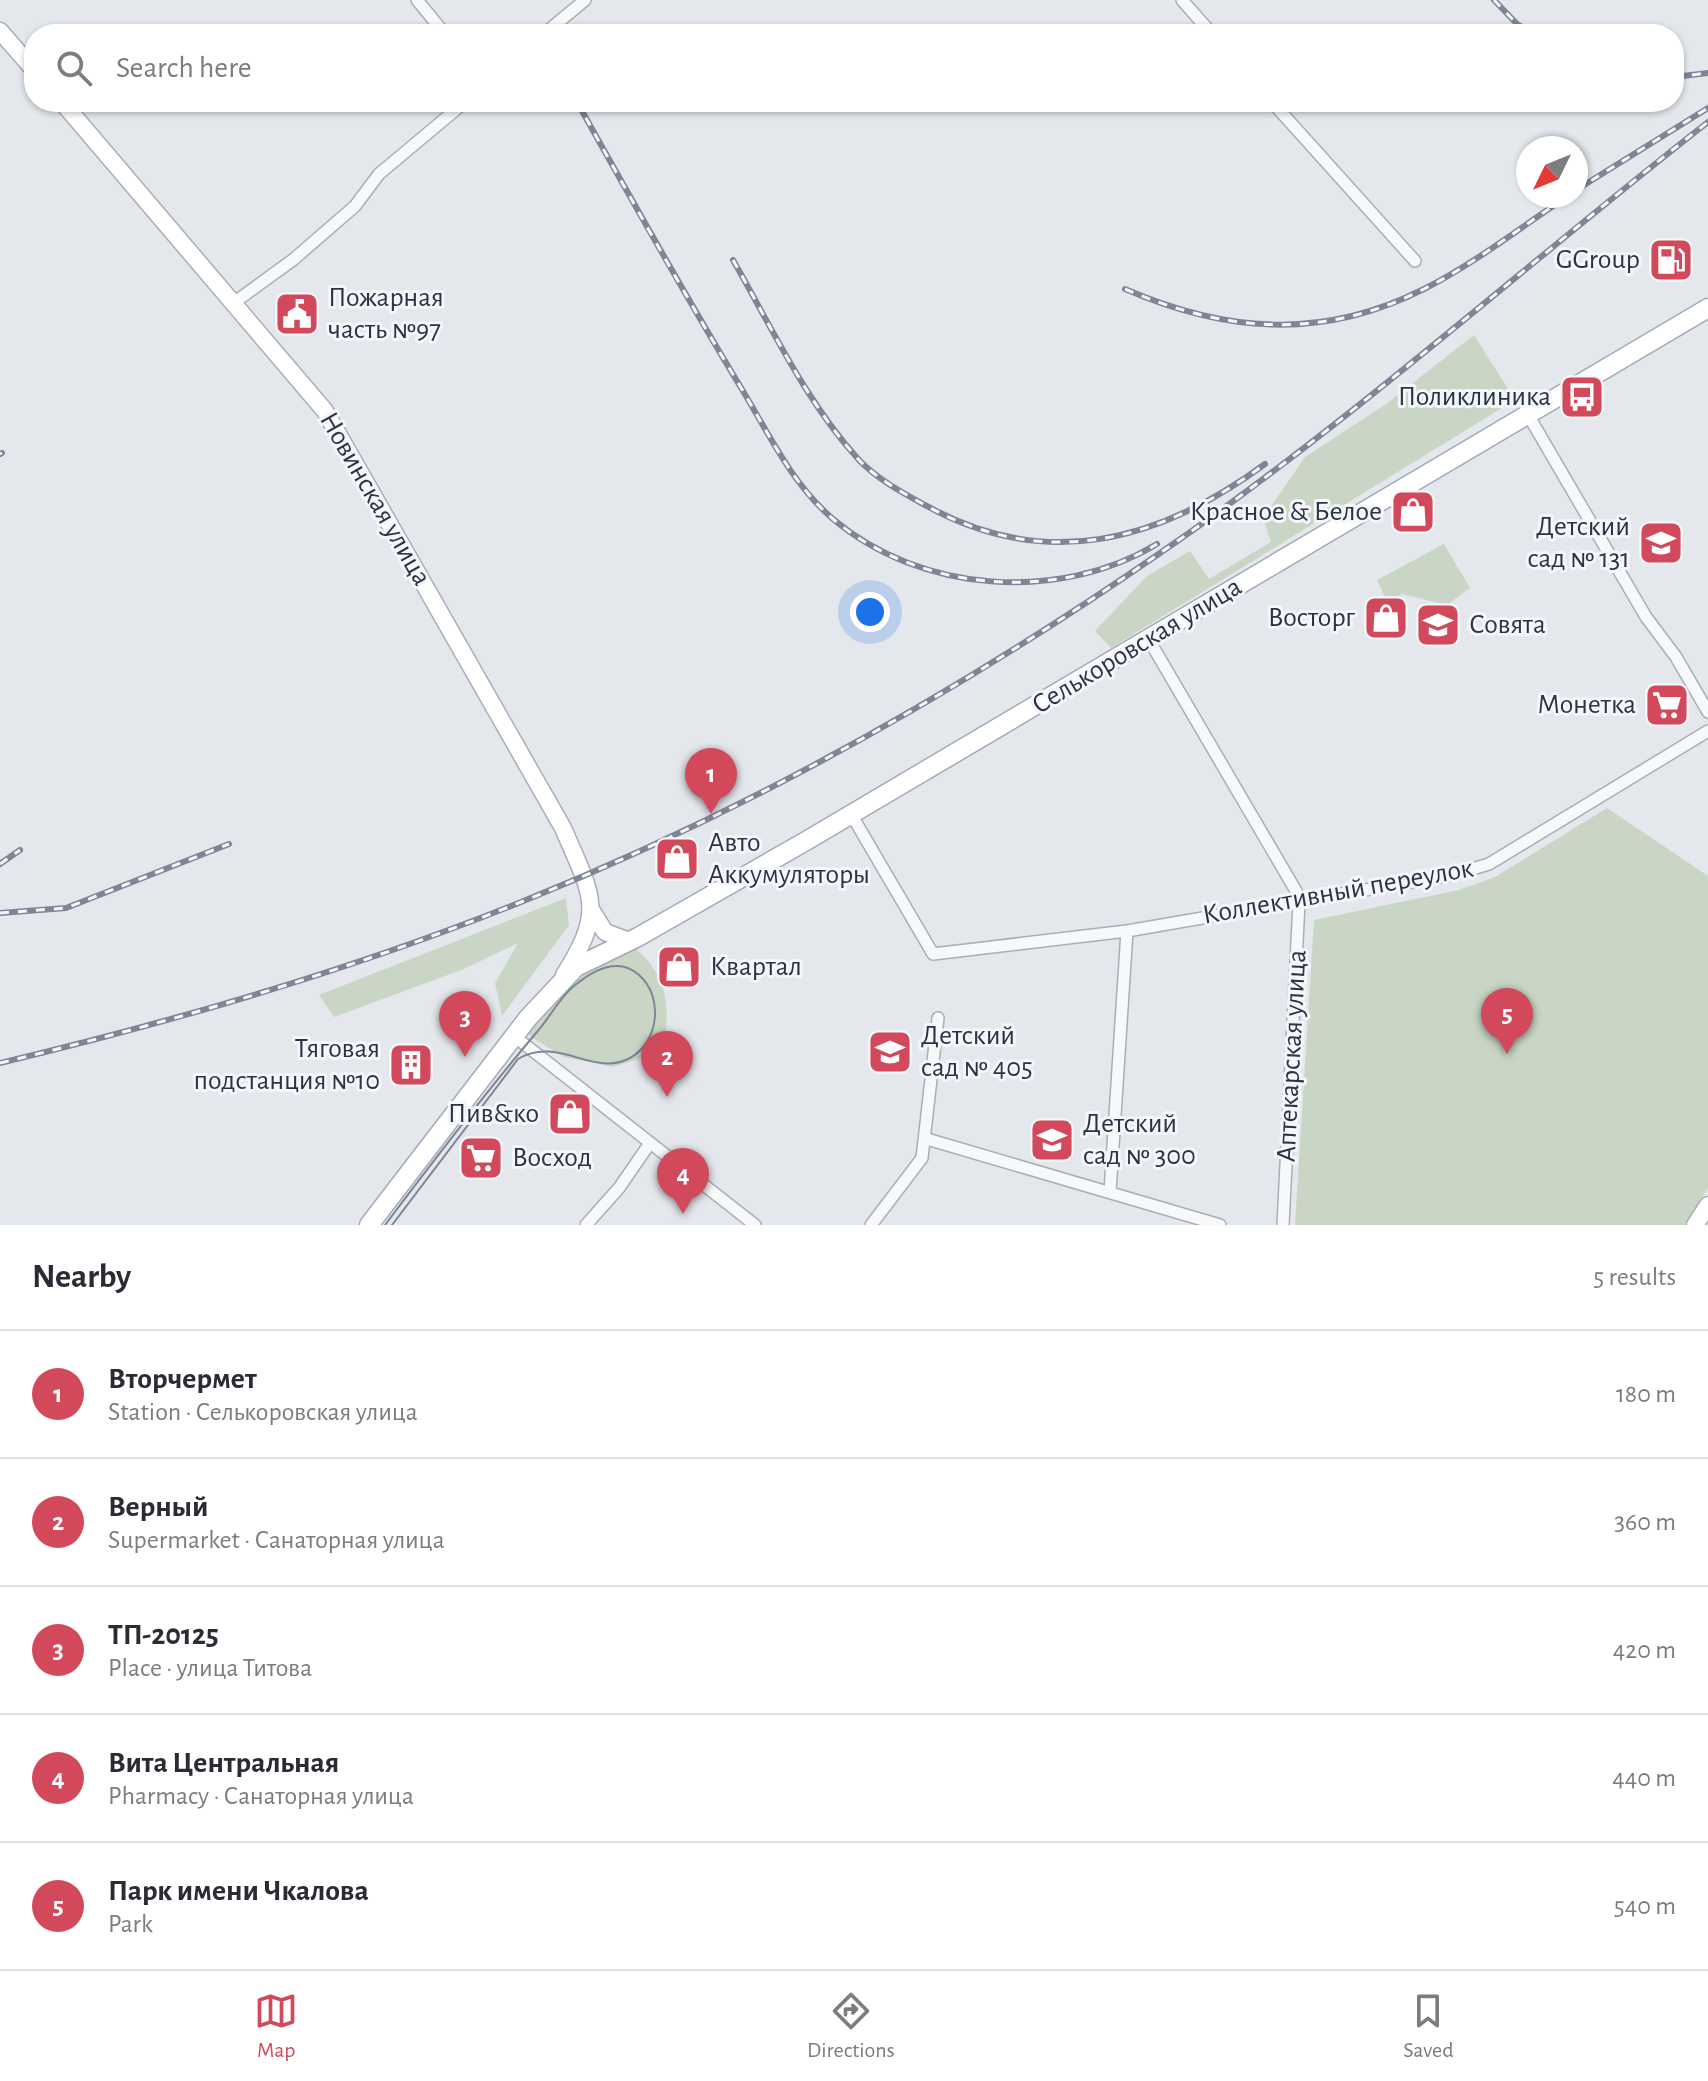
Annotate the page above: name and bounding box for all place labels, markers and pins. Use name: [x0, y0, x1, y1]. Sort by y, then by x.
fuel station icon: GGroup: [1647, 236, 1695, 284]
place label: GGroup: [1556, 246, 1640, 274]
place label: Пожарная часть №97: [328, 284, 444, 344]
public building icon: Пожарная часть №97: [273, 290, 321, 338]
bus stop icon: Поликлиника: [1558, 373, 1606, 421]
place label: Поликлиника: [1398, 383, 1551, 411]
shop icon: Красное & Белое: [1389, 488, 1437, 536]
place label: Красное & Белое: [1190, 498, 1382, 526]
place label: Детский сад № 131: [1528, 513, 1630, 573]
school or university icon: Детский сад № 131: [1637, 519, 1685, 567]
shop icon: Восторг: [1362, 594, 1410, 642]
school or university icon: Совята: [1414, 601, 1462, 649]
place label: Восторг: [1268, 604, 1355, 632]
place label: Совята: [1469, 611, 1546, 639]
supermarket icon: Монетка: [1643, 681, 1691, 729]
place label: Монетка: [1537, 691, 1636, 719]
pin: 1: [685, 748, 737, 814]
place label: Авто Аккумуляторы: [708, 829, 870, 889]
shop icon: Авто Аккумуляторы: [653, 835, 701, 883]
shop icon: Квартал: [655, 943, 703, 991]
place label: Квартал: [710, 953, 802, 981]
pin: 5: [1481, 988, 1533, 1054]
pin: 3: [439, 991, 491, 1057]
place label: Детский сад № 405: [921, 1022, 1033, 1082]
school or university icon: Детский сад № 405: [866, 1028, 914, 1076]
pin: 2: [641, 1031, 693, 1097]
place label: Тяговая подстанция №10: [193, 1035, 380, 1095]
building icon: Тяговая подстанция №10: [387, 1041, 435, 1089]
shop icon: Пив&ко: [546, 1090, 594, 1138]
place label: Пив&ко: [448, 1100, 539, 1128]
place label: Детский сад № 300: [1083, 1110, 1196, 1170]
school or university icon: Детский сад № 300: [1028, 1116, 1076, 1164]
supermarket icon: Восход: [457, 1134, 505, 1182]
place label: Восход: [512, 1144, 592, 1172]
pin: 4: [657, 1148, 709, 1214]

